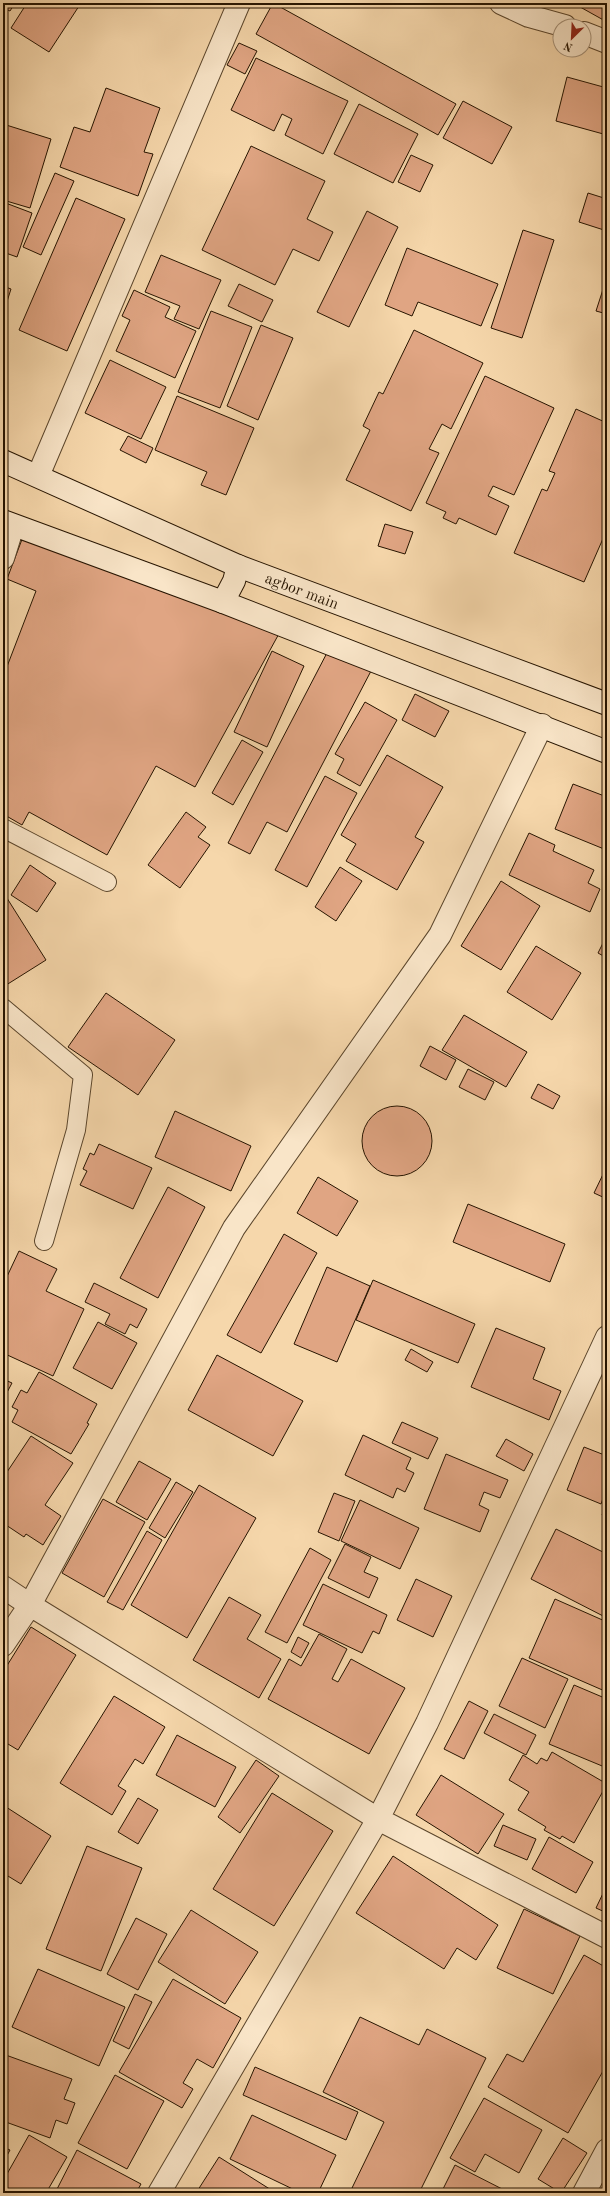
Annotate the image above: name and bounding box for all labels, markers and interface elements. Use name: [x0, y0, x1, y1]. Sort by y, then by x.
north arrow: [552, 18, 592, 58]
text: N: [562, 39, 575, 52]
street label: agbor main: [263, 571, 341, 613]

